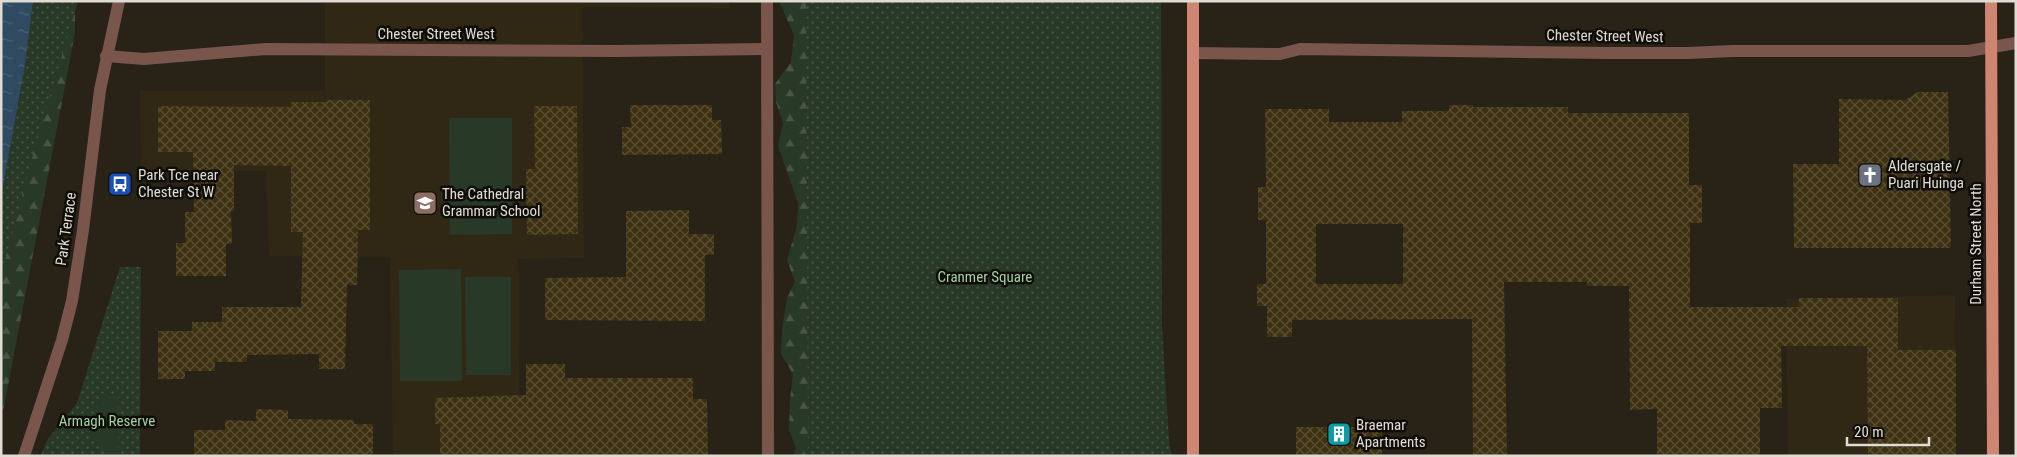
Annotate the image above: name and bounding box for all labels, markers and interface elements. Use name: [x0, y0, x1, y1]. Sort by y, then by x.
street label: Chester Street West: [377, 25, 495, 43]
street label: Chester Street West: [1546, 26, 1664, 46]
place label: Aldersgate / Puari Huinga: [1888, 157, 1964, 192]
church icon: Aldersgate / Puari Huinga: [1857, 162, 1883, 188]
place label: Park Tce near Chester St W: [138, 166, 219, 201]
bus stop icon: Park Tce near Chester St W: [107, 171, 133, 197]
street label: Durham Street North: [1967, 183, 1985, 305]
place label: The Cathedral Grammar School: [442, 185, 541, 220]
school or university icon: The Cathedral Grammar School: [412, 190, 438, 216]
street label: Park Terrace: [52, 191, 80, 267]
park label: Cranmer Square: [938, 268, 1032, 286]
park label: Armagh Reserve: [59, 412, 155, 430]
scale bar: [1847, 414, 1930, 446]
place label: Braemar Apartments: [1356, 416, 1426, 451]
building icon: Braemar Apartments: [1326, 421, 1352, 447]
text: 20 m: [1854, 423, 1884, 441]

